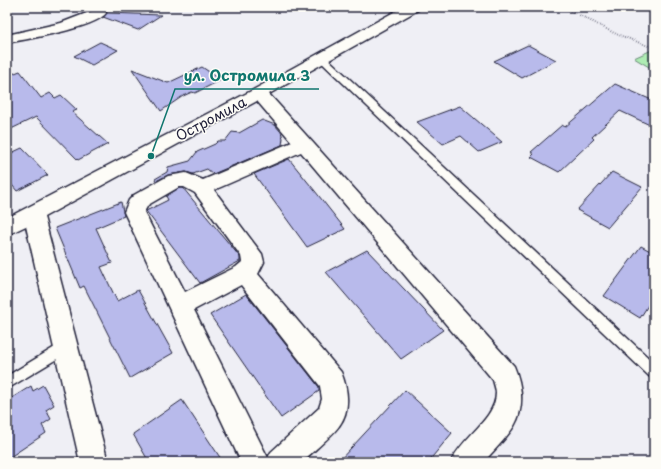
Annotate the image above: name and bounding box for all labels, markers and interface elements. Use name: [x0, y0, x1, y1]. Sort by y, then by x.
callout: ул. Остромила 3: [175, 62, 319, 89]
text: ул. Остромила 3: [184, 63, 310, 86]
street label: Остромила: [172, 91, 250, 146]

